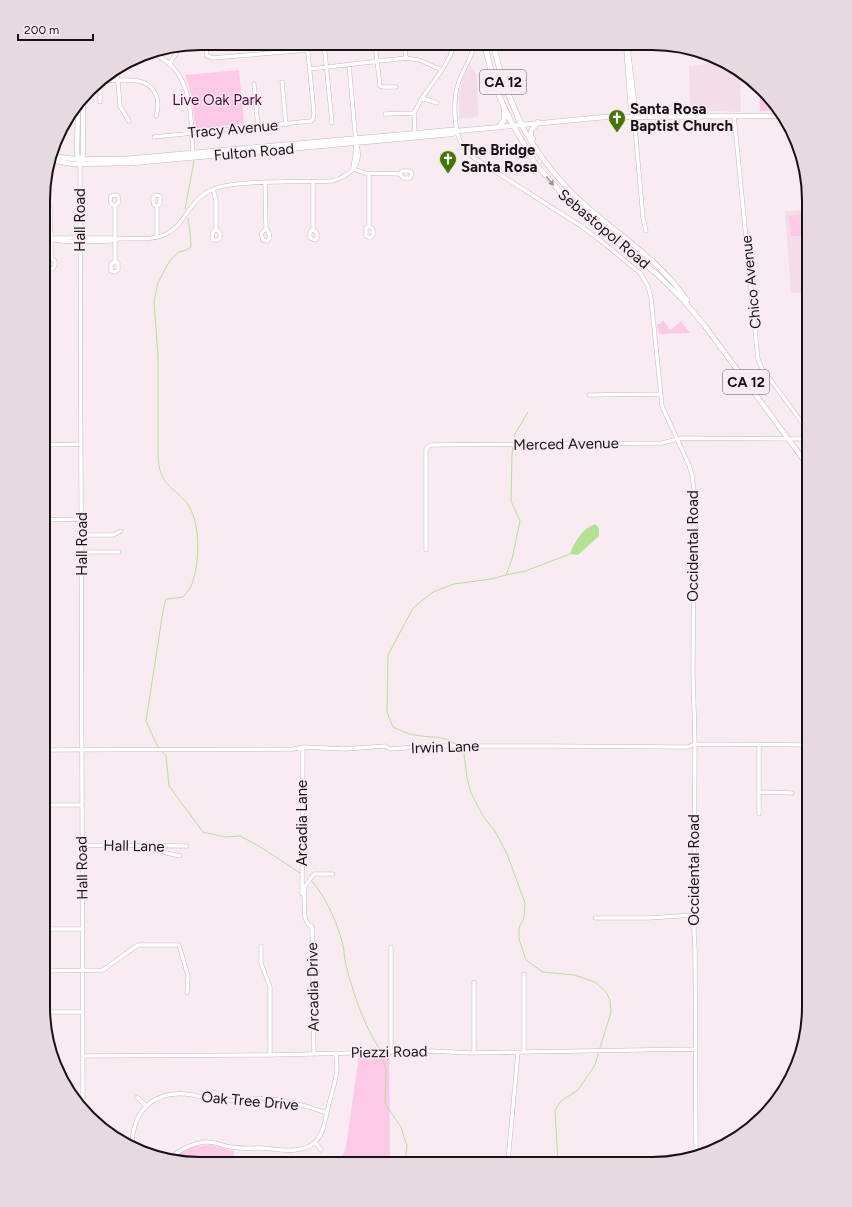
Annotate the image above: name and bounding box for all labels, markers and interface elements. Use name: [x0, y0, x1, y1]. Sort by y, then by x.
scale bar: [18, 16, 93, 42]
text: 200 m: [24, 23, 59, 37]
road number: CA 12: [480, 70, 526, 94]
park label: Live Oak Park: [172, 91, 263, 109]
place label: Santa Rosa Baptist Church: [630, 100, 733, 135]
church icon: Santa Rosa Baptist Church: [607, 108, 627, 133]
street label: Tracy Avenue: [187, 116, 279, 142]
street label: Fulton Road: [213, 140, 295, 164]
place label: The Bridge Santa Rosa: [461, 141, 537, 176]
church icon: The Bridge Santa Rosa: [438, 149, 458, 174]
one-way arrow: [545, 175, 554, 186]
street label: Sebastopol Road: [554, 185, 654, 273]
street label: Hall Road: [71, 188, 89, 252]
street label: Chico Avenue: [737, 234, 765, 330]
road number: CA 12: [723, 370, 769, 394]
street label: Merced Avenue: [513, 434, 619, 454]
street label: Occidental Road: [684, 490, 702, 602]
street label: Hall Road: [73, 512, 91, 576]
street label: Irwin Lane: [410, 737, 480, 757]
street label: Arcadia Lane: [293, 780, 311, 866]
street label: Occidental Road: [685, 814, 703, 926]
street label: Hall Road: [72, 836, 92, 900]
street label: Hall Lane: [103, 836, 165, 856]
street label: Arcadia Drive: [303, 942, 323, 1032]
street label: Piezzi Road: [350, 1042, 428, 1062]
street label: Oak Tree Drive: [201, 1088, 299, 1114]

